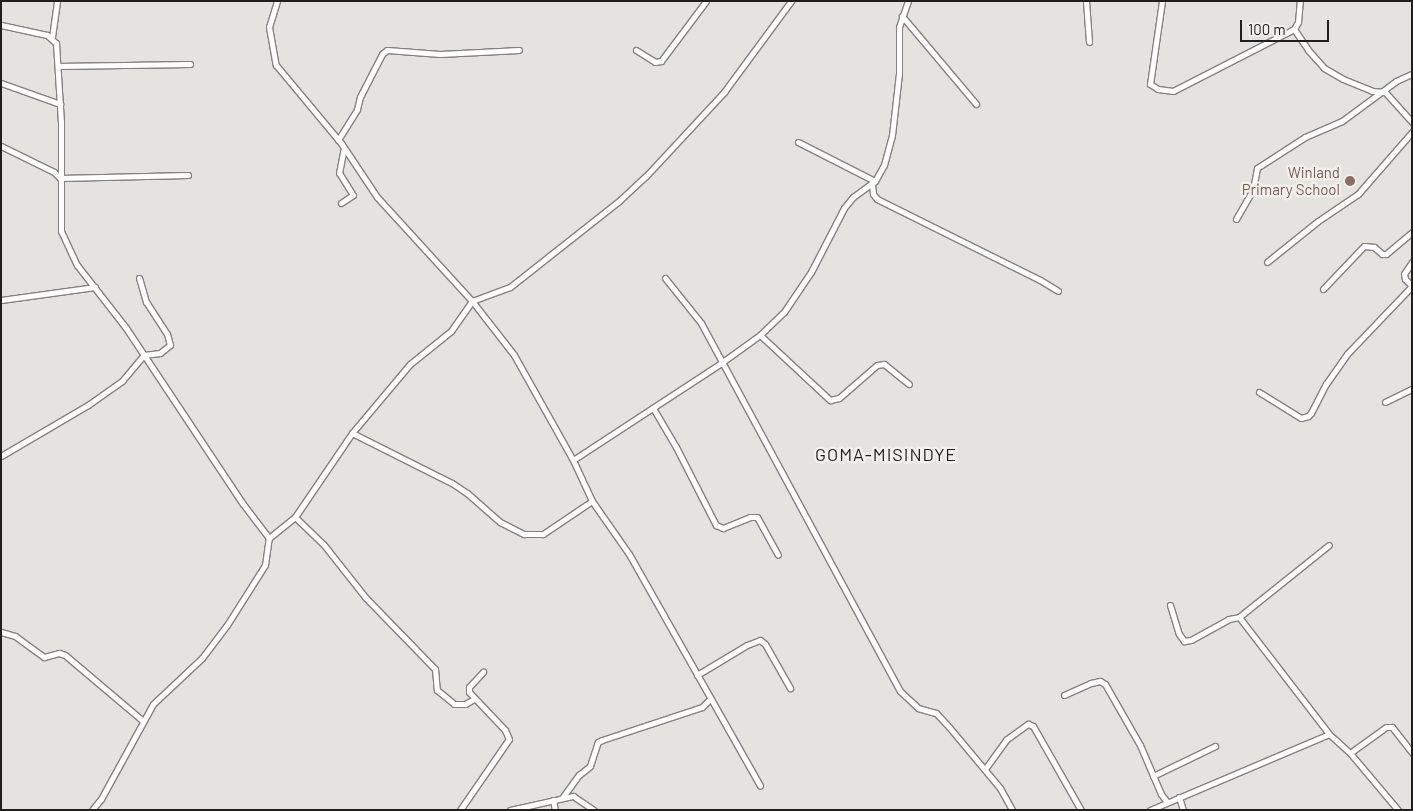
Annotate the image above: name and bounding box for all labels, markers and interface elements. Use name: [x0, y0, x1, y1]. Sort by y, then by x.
scale bar: [1243, 10, 1332, 42]
text: 100 m: [1248, 20, 1286, 38]
place label: Winland Primary School: [1242, 163, 1340, 198]
marker: Winland Primary School: [1344, 175, 1356, 187]
district label: GOMA-MISINDYE: [813, 443, 959, 465]

